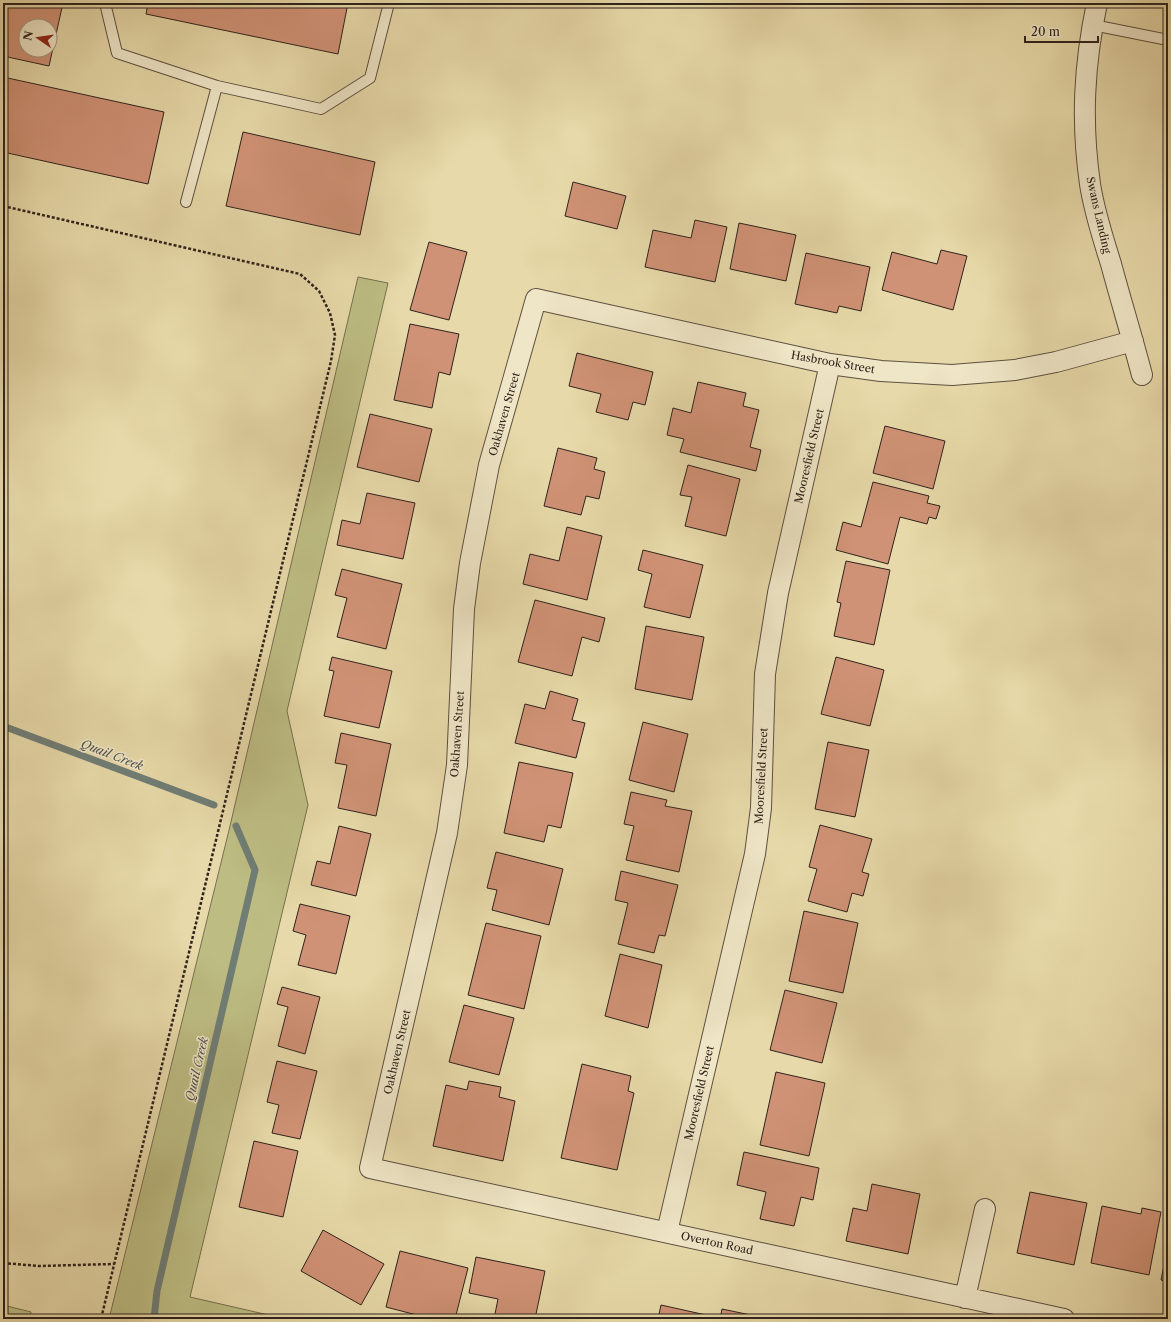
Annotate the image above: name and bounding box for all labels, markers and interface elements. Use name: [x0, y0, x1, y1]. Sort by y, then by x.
north arrow: [18, 18, 58, 58]
scale bar: [1025, 18, 1098, 44]
text: 20 m: [1031, 24, 1060, 39]
text: N: [20, 29, 36, 42]
street label: Swans Landing: [1083, 175, 1115, 255]
street label: Hasbrook Street: [790, 348, 876, 376]
street label: Oakhaven Street: [485, 370, 523, 458]
street label: Mooresfield Street: [791, 407, 827, 505]
street label: Oakhaven Street: [447, 690, 467, 778]
street label: Mooresfield Street: [751, 727, 771, 825]
water label: Quail Creek: [79, 736, 146, 774]
street label: Oakhaven Street: [380, 1008, 414, 1096]
water label: Quail Creek: [182, 1035, 211, 1102]
street label: Mooresfield Street: [681, 1044, 717, 1142]
street label: Overton Road: [680, 1229, 755, 1258]

